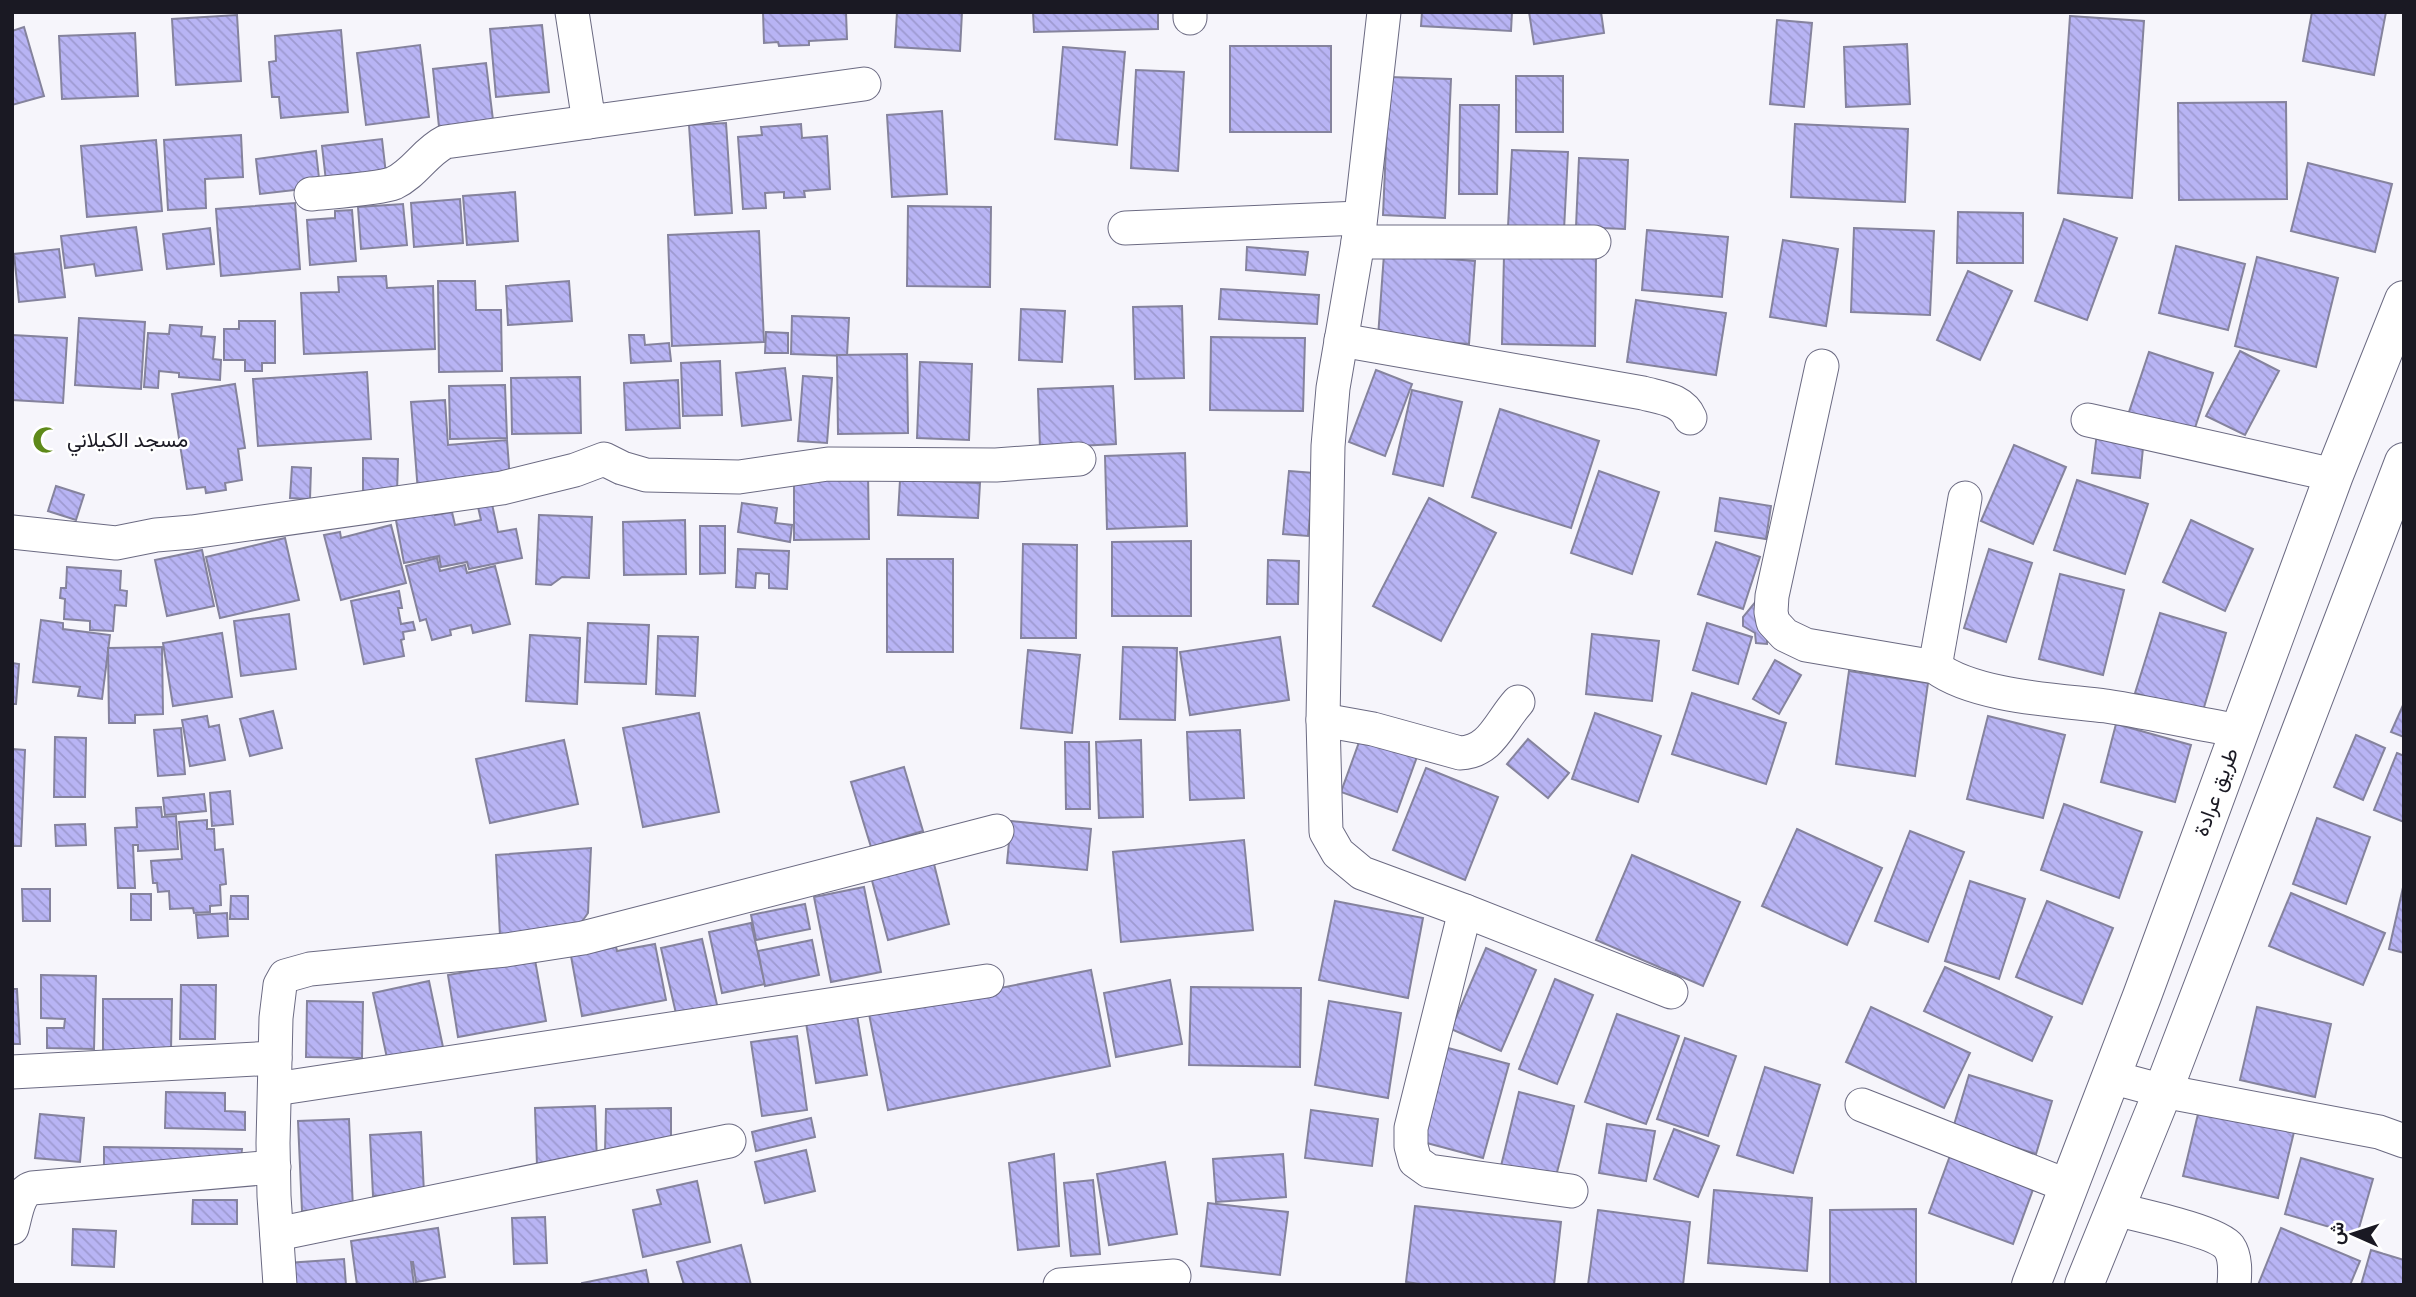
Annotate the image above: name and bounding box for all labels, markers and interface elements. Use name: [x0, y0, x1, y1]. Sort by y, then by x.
place label: مسجد الكيلاني: [67, 424, 188, 457]
mosque icon: مسجد الكيلاني: [31, 425, 61, 455]
street label: طريق عرادة: [2185, 743, 2244, 840]
north arrow: [2318, 1199, 2388, 1269]
text: ش: [2321, 1221, 2349, 1245]

